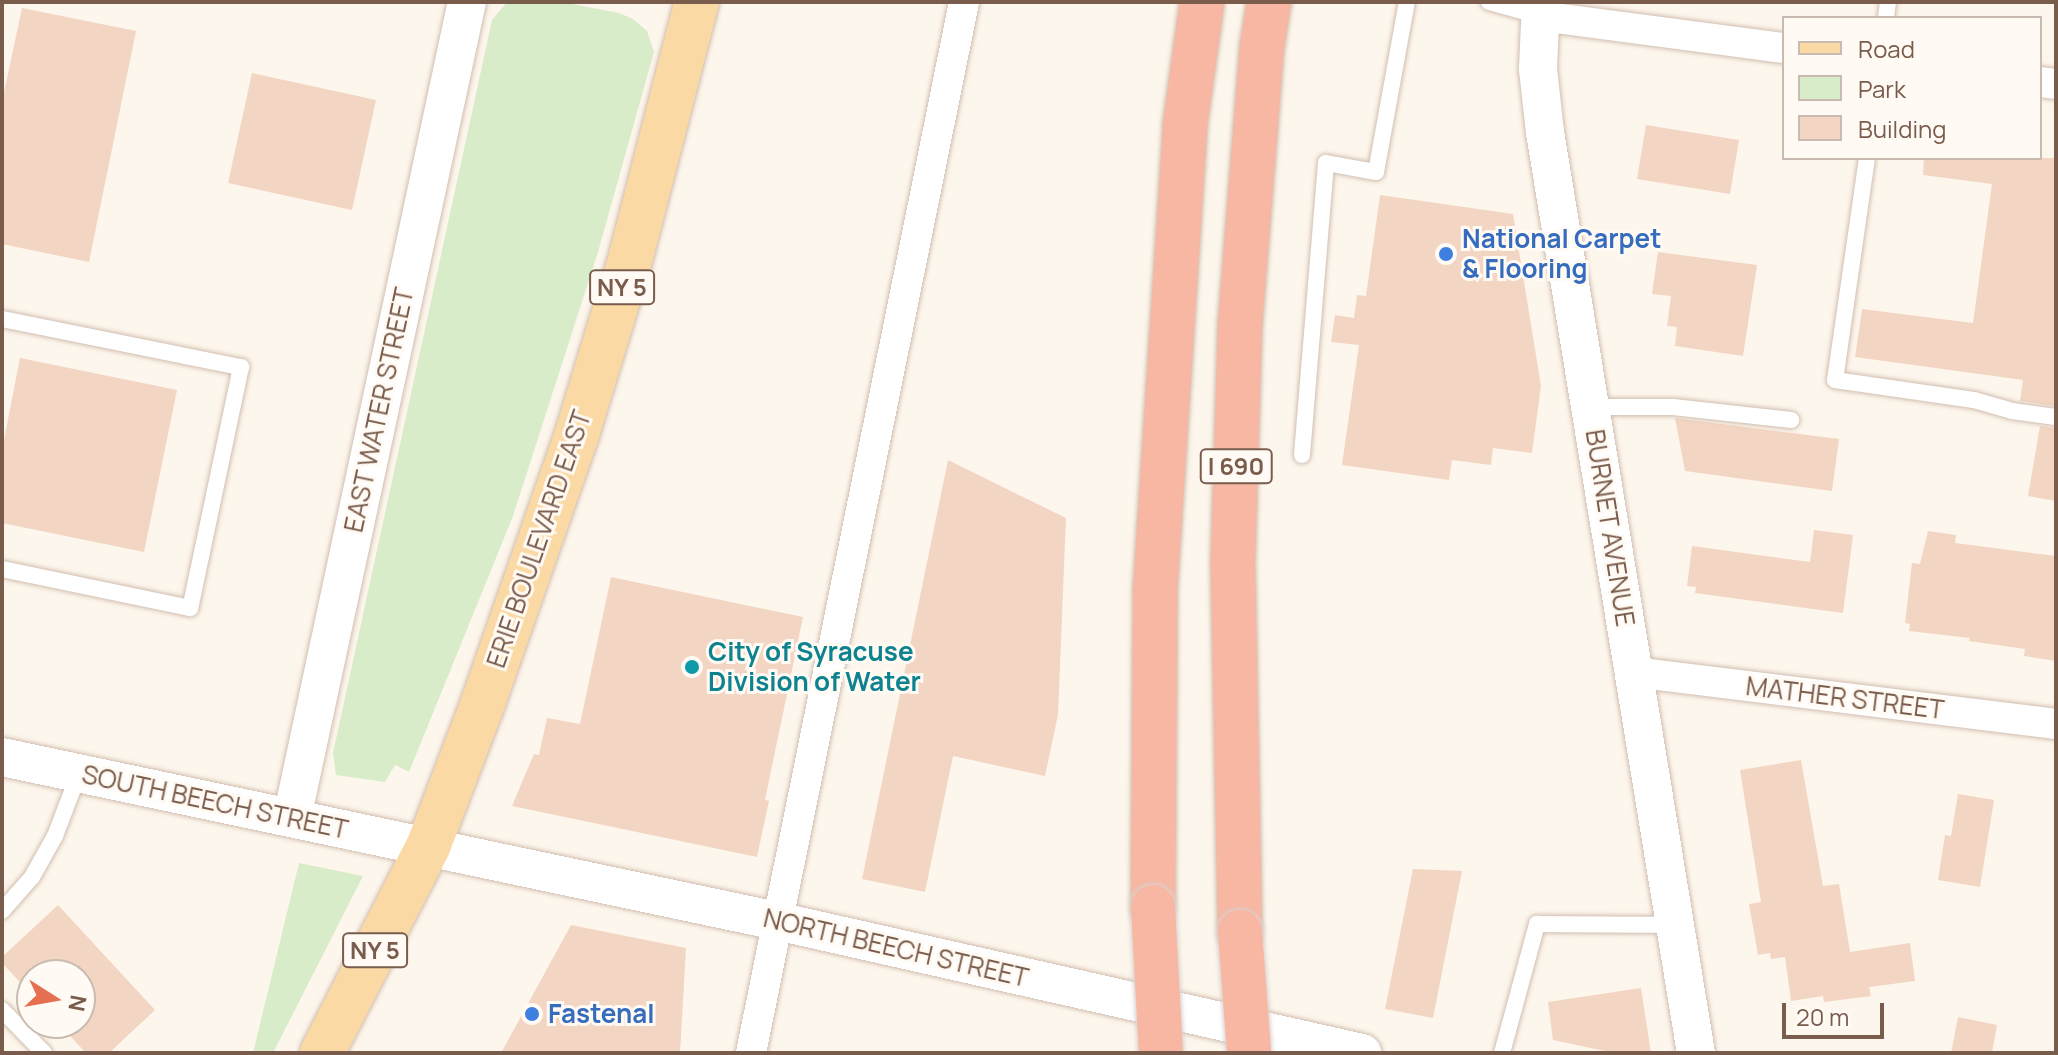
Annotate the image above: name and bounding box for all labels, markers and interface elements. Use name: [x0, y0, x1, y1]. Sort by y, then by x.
legend: [1782, 16, 2042, 160]
text: Road: [1858, 32, 1915, 65]
text: Park: [1858, 72, 1906, 105]
text: Building: [1858, 112, 1946, 145]
place label: National Carpet & Flooring: [1462, 223, 1661, 284]
marker: National Carpet & Flooring: [1437, 245, 1455, 263]
road number: NY 5: [588, 267, 656, 307]
street label: EAST WATER STREET: [338, 285, 420, 535]
street label: ERIE BOULEVARD EAST: [480, 406, 598, 672]
street label: BURNET AVENUE: [1579, 427, 1641, 629]
road number: I 690: [1198, 446, 1274, 486]
place label: City of Syracuse Division of Water: [708, 636, 921, 698]
marker: City of Syracuse Division of Water: [683, 658, 701, 676]
street label: MATHER STREET: [1744, 670, 1946, 726]
street label: SOUTH BEECH STREET: [79, 759, 351, 845]
street label: NORTH BEECH STREET: [760, 902, 1032, 994]
road number: NY 5: [341, 930, 409, 970]
north arrow: [16, 959, 96, 1039]
scale bar: [1786, 987, 1888, 1037]
text: N: [61, 993, 94, 1014]
place label: Fastenal: [548, 998, 654, 1030]
text: 20 m: [1796, 1000, 1849, 1033]
marker: Fastenal: [523, 1005, 541, 1023]

